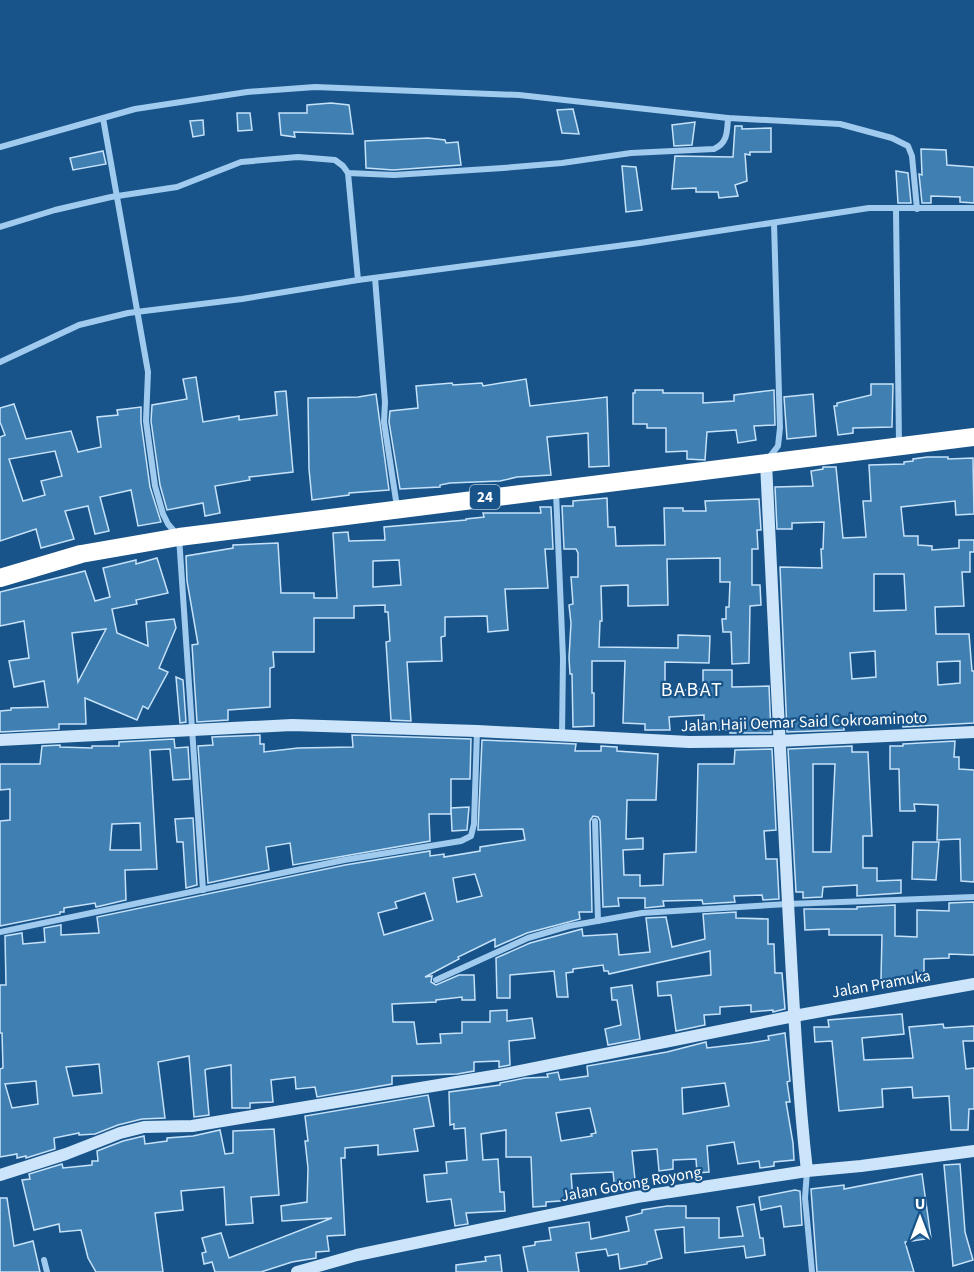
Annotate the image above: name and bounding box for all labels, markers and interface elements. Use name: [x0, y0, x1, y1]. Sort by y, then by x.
road number: 24: [470, 485, 500, 509]
district label: BABAT: [661, 676, 723, 704]
street label: Jalan Haji Oemar Said Cokroaminoto: [680, 707, 928, 737]
street label: Jalan Pramuka: [830, 964, 932, 1003]
street label: Jalan Gotong Royong: [559, 1161, 703, 1207]
north arrow: [890, 1188, 950, 1248]
text: U: [915, 1193, 925, 1215]

